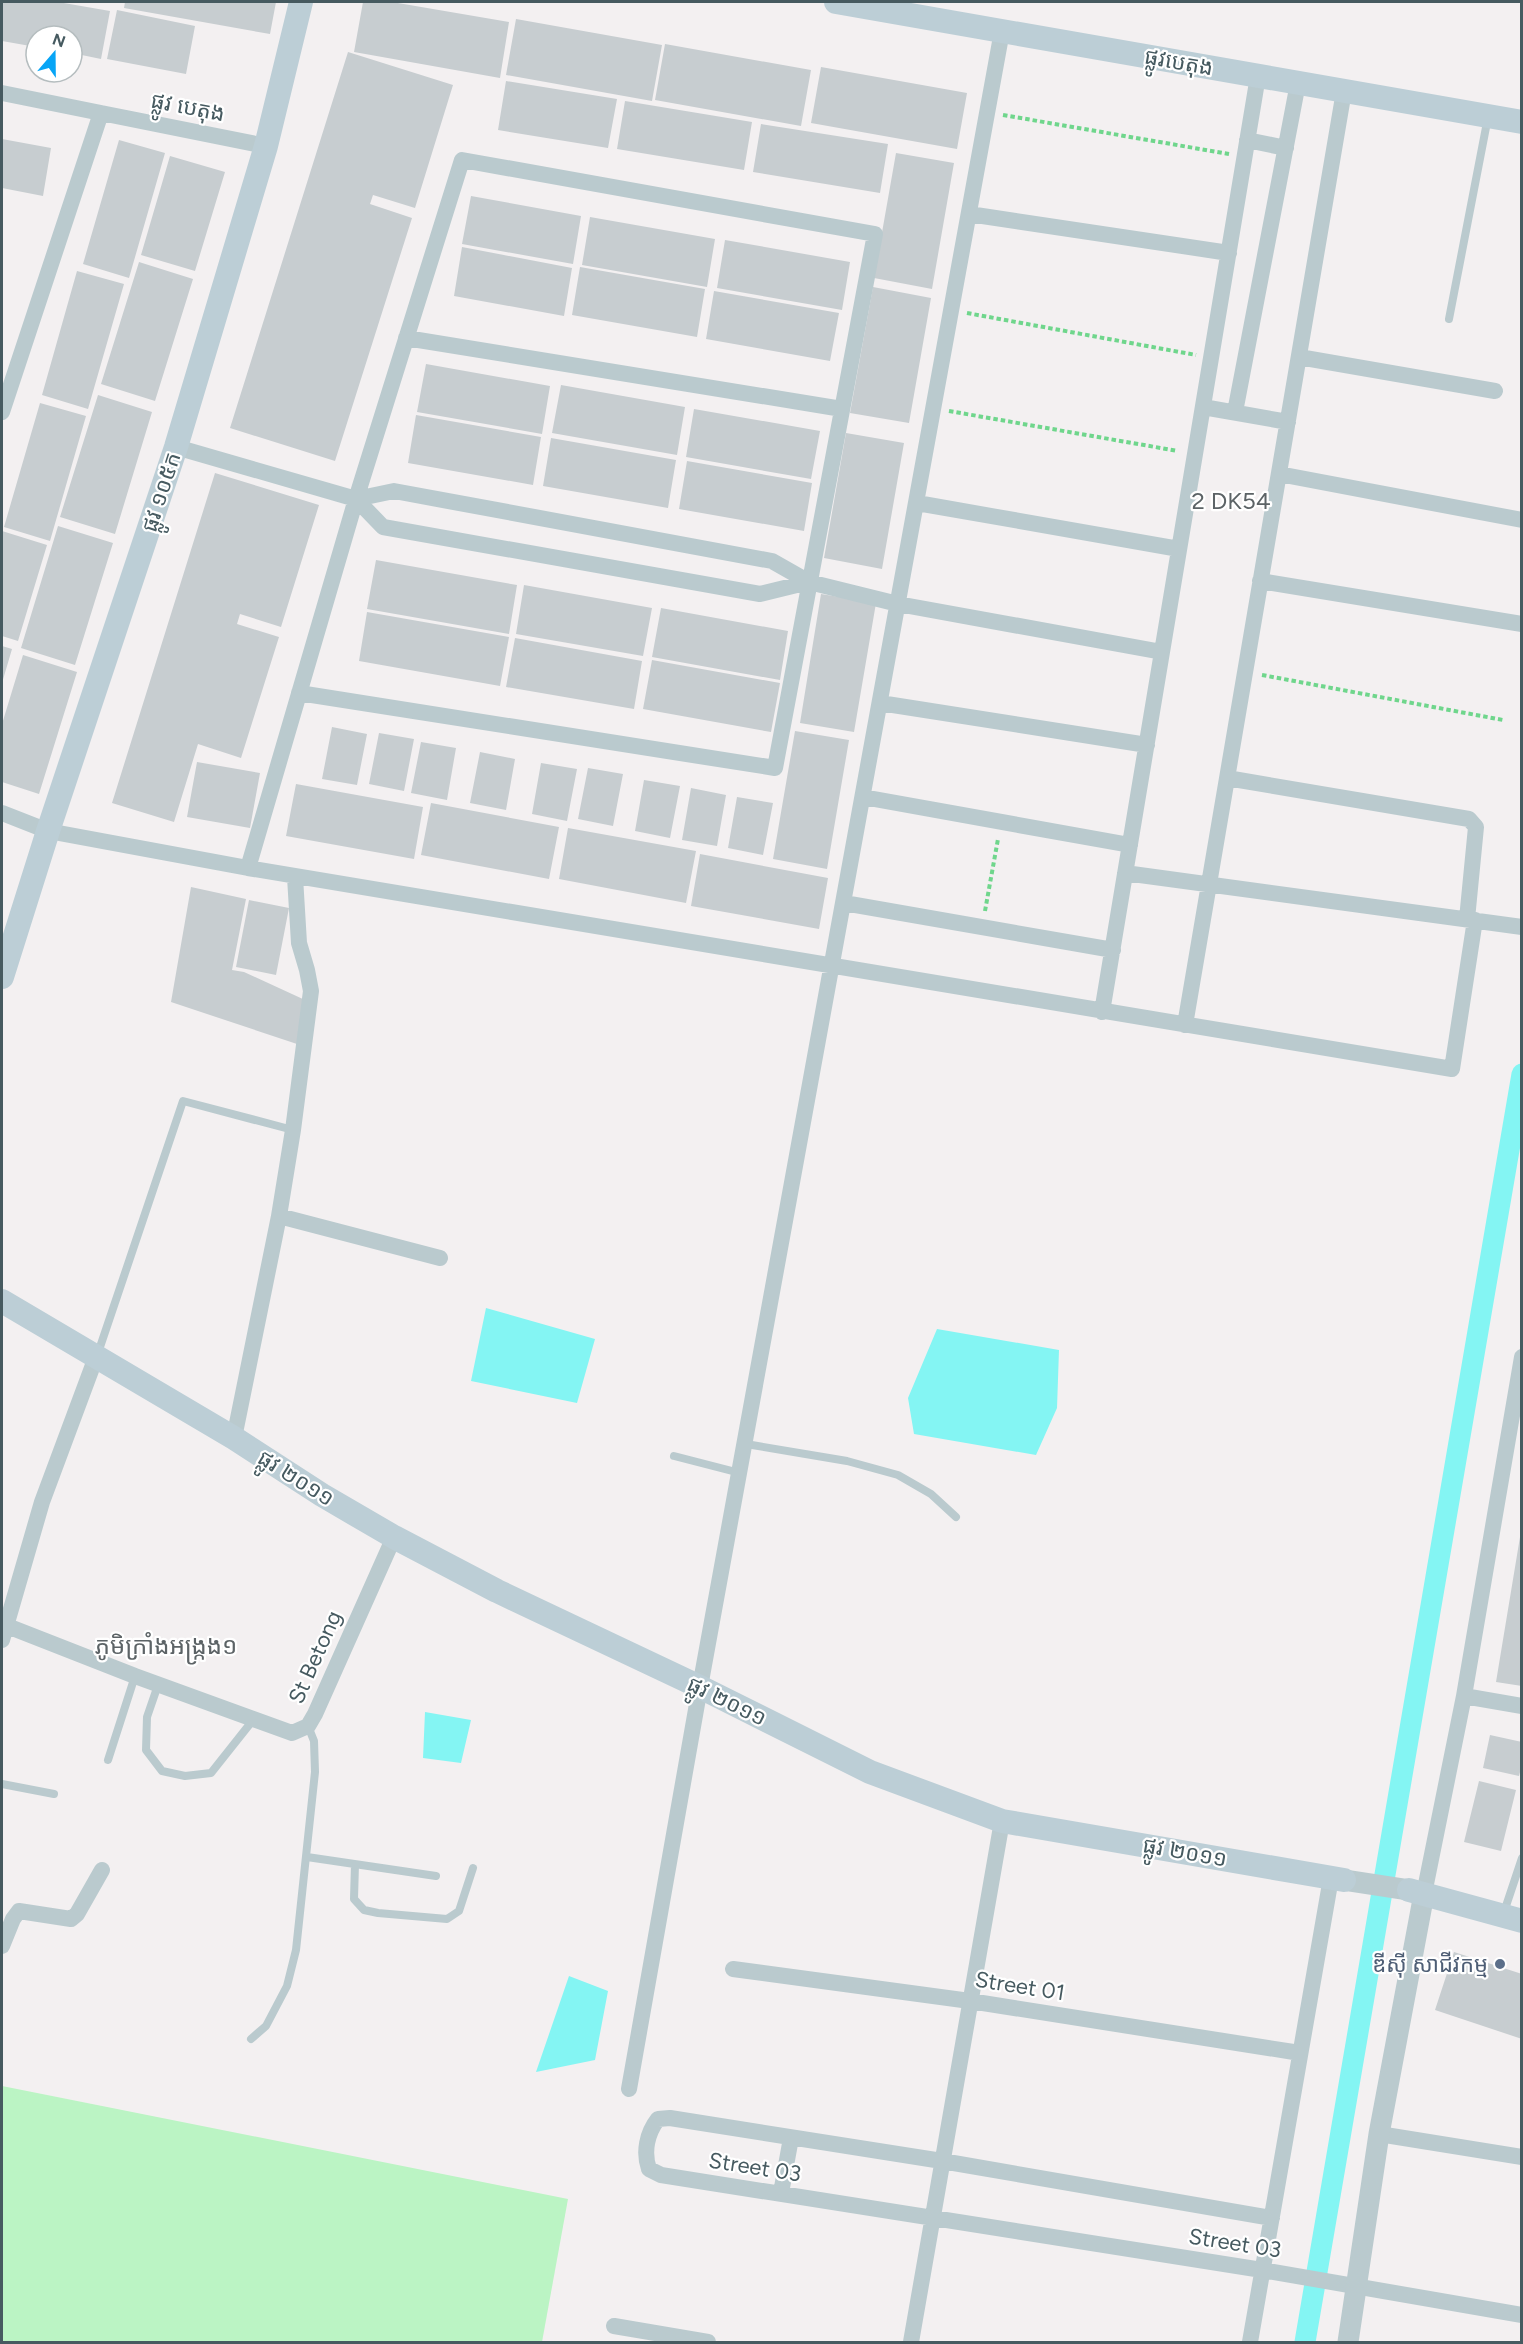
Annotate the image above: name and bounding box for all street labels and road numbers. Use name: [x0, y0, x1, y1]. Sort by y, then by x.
street label: ផ្លូវបេតុង: [1141, 43, 1216, 88]
street label: ផ្លូវ បេតុង: [147, 87, 227, 134]
street label: ផ្លូវ ១០៥ក: [135, 449, 193, 537]
street label: ផ្លូវ ២០១១: [249, 1444, 339, 1518]
street label: St Betong: [283, 1606, 347, 1708]
street label: ផ្លូវ ២០១១: [680, 1670, 771, 1738]
street label: ផ្លូវ ២០១១: [1140, 1831, 1229, 1879]
street label: Street 01: [973, 1966, 1067, 2006]
street label: Street 03: [707, 2146, 803, 2188]
street label: Street 03: [1187, 2222, 1283, 2264]

